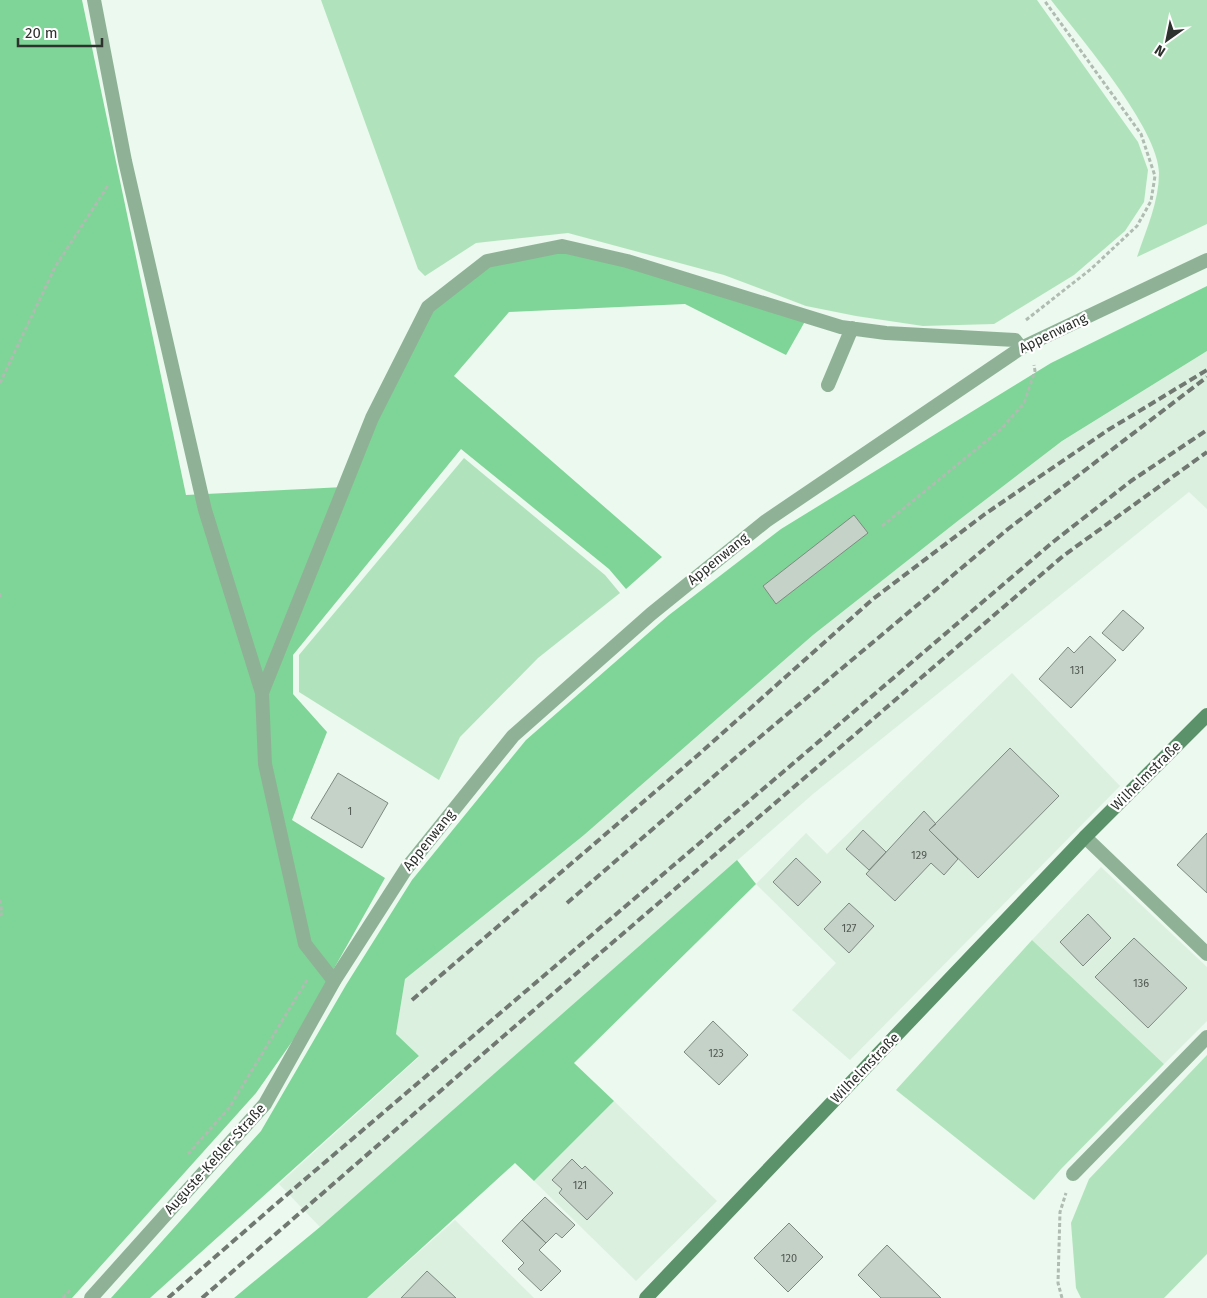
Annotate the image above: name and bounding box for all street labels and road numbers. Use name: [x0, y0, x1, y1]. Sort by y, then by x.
street label: Appenwang: [1016, 309, 1090, 357]
street label: Appenwang: [684, 529, 752, 589]
street label: Wilhelmstraße: [1108, 738, 1184, 814]
street label: Appenwang: [399, 806, 459, 874]
street label: Wilhelmstraße: [827, 1029, 903, 1107]
street label: Auguste-Keßler-Straße: [161, 1100, 269, 1218]

